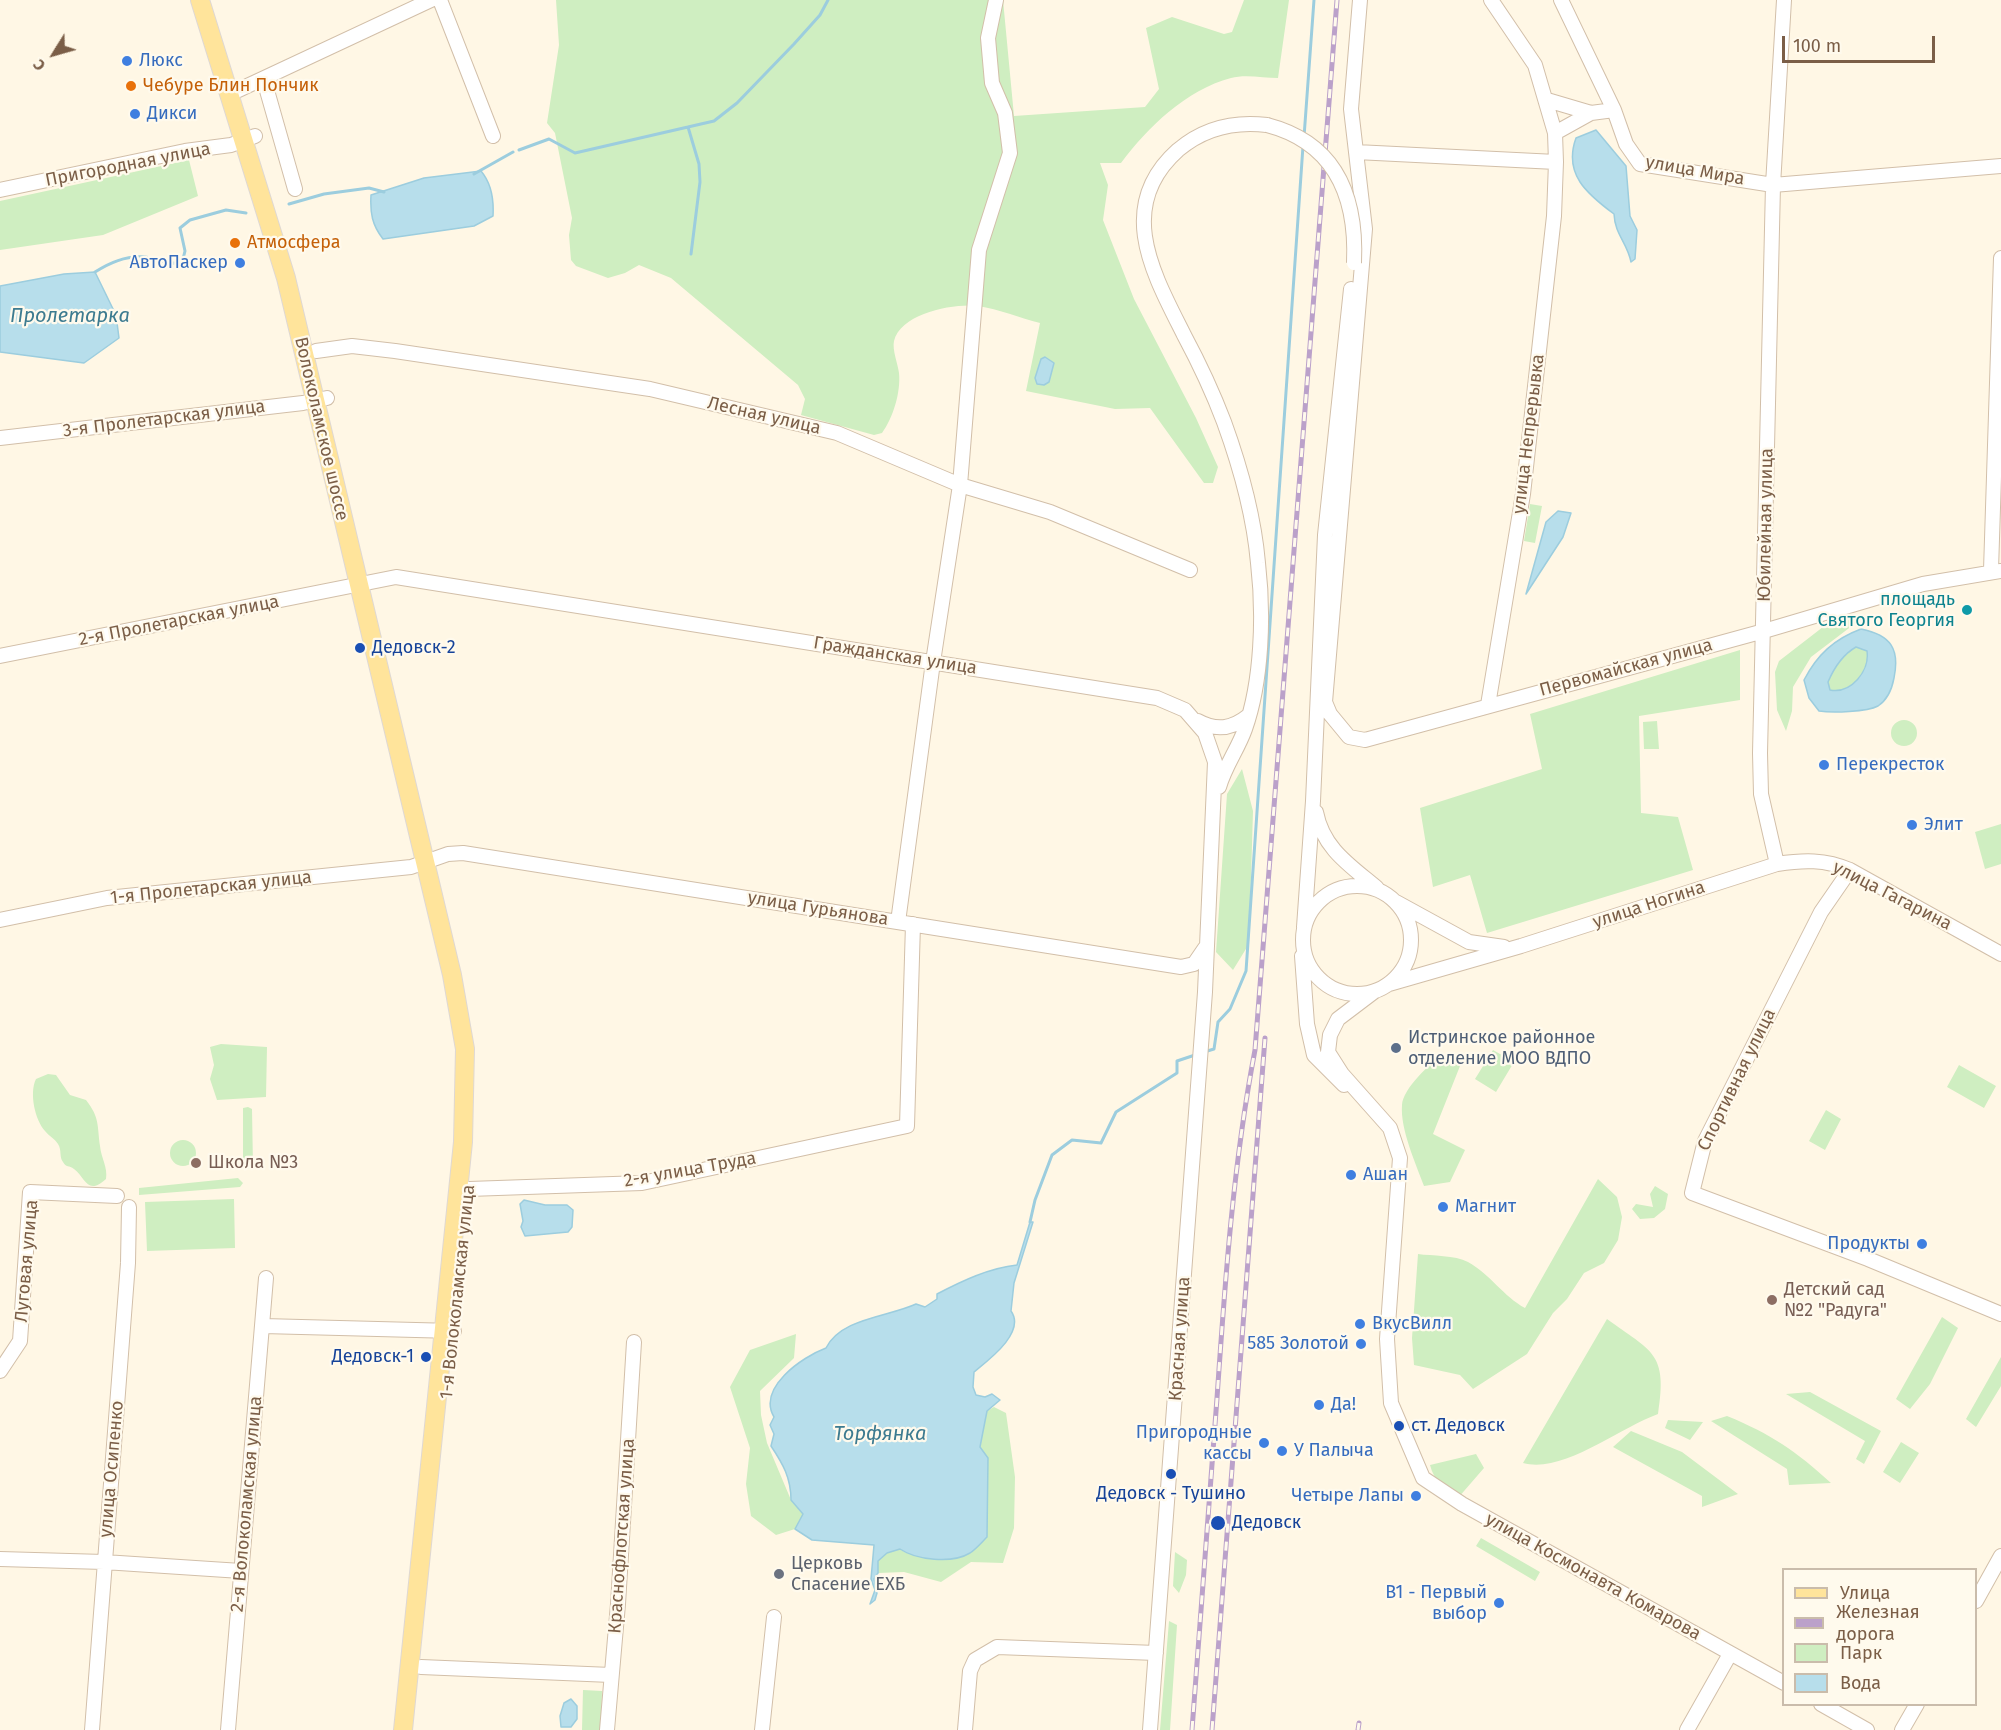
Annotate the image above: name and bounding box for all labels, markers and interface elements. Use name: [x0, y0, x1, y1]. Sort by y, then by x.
north arrow: [24, 24, 84, 84]
scale bar: [1785, 24, 1938, 62]
text: 100 m: [1793, 35, 1841, 57]
place label: Люкс: [139, 50, 183, 72]
marker: Люкс: [120, 54, 134, 68]
text: С: [29, 56, 50, 75]
place label: Чебуре Блин Пончик: [143, 75, 319, 97]
marker: Чебуре Блин Пончик: [124, 79, 138, 93]
place label: Дикси: [147, 103, 197, 125]
marker: Дикси: [128, 107, 142, 121]
street label: Пригородная улица: [44, 138, 212, 192]
street label: улица Мира: [1644, 152, 1746, 190]
place label: Атмосфера: [247, 232, 341, 254]
marker: Атмосфера: [228, 236, 242, 250]
place label: АвтоПаскер: [129, 252, 228, 274]
marker: АвтоПаскер: [233, 256, 247, 270]
water label: Пролетарка: [10, 304, 130, 328]
street label: Волоколамское шоссе: [289, 335, 353, 523]
street label: улица Непрерывка: [1508, 353, 1550, 515]
street label: Лесная улица: [705, 392, 823, 440]
street label: 3-я Пролетарская улица: [62, 396, 266, 442]
street label: Юбилейная улица: [1754, 448, 1778, 602]
place label: площадь Святого Георгия: [1818, 589, 1955, 632]
street label: 2-я Пролетарская улица: [77, 591, 281, 651]
marker: площадь Святого Георгия: [1960, 603, 1974, 617]
street label: Гражданская улица: [812, 632, 978, 680]
street label: Первомайская улица: [1537, 635, 1715, 701]
place label: Дедовск-2: [372, 637, 456, 659]
marker: Дедовск-2: [353, 641, 367, 655]
place label: Перекресток: [1836, 754, 1944, 776]
marker: Перекресток: [1817, 758, 1831, 772]
place label: Элит: [1924, 814, 1963, 836]
marker: Элит: [1905, 818, 1919, 832]
street label: улица Гагарина: [1829, 857, 1955, 935]
street label: 1-я Пролетарская улица: [109, 867, 313, 909]
street label: улица Ногина: [1590, 877, 1708, 933]
street label: улица Гурьянова: [746, 887, 890, 931]
street label: Спортивная улица: [1693, 1005, 1781, 1155]
place label: Истринское районное отделение МОО ВДПО: [1408, 1027, 1595, 1070]
marker: Истринское районное отделение МОО ВДПО: [1389, 1041, 1403, 1055]
street label: 2-я улица Труда: [622, 1148, 758, 1192]
place label: Школа №3: [208, 1152, 298, 1174]
marker: Школа №3: [189, 1156, 203, 1170]
place label: Ашан: [1363, 1164, 1408, 1186]
marker: Ашан: [1344, 1168, 1358, 1182]
street label: 1-я Волоколамская улица: [436, 1184, 480, 1400]
place label: Магнит: [1455, 1196, 1516, 1218]
street label: Луговая улица: [11, 1199, 43, 1323]
marker: Магнит: [1436, 1200, 1450, 1214]
place label: Продукты: [1827, 1233, 1910, 1255]
marker: Продукты: [1915, 1237, 1929, 1251]
street label: Красная улица: [1165, 1276, 1195, 1402]
place label: Детский сад №2 "Радуга": [1784, 1279, 1887, 1322]
marker: Детский сад №2 "Радуга": [1765, 1293, 1779, 1307]
place label: ВкусВилл: [1372, 1313, 1452, 1335]
marker: ВкусВилл: [1353, 1317, 1367, 1331]
place label: 585 Золотой: [1247, 1333, 1349, 1355]
marker: 585 Золотой: [1354, 1337, 1368, 1351]
place label: Дедовск-1: [332, 1346, 414, 1368]
marker: Дедовск-1: [419, 1350, 433, 1364]
place label: Да!: [1331, 1394, 1356, 1416]
street label: 2-я Волоколамская улица: [227, 1395, 267, 1613]
marker: Да!: [1312, 1398, 1326, 1412]
street label: улица Осипенко: [95, 1400, 129, 1538]
place label: ст. Дедовск: [1411, 1415, 1505, 1437]
marker: ст. Дедовск: [1392, 1419, 1406, 1433]
water label: Торфянка: [834, 1422, 926, 1446]
place label: Пригородные кассы: [1136, 1422, 1252, 1464]
marker: Пригородные кассы: [1257, 1436, 1271, 1450]
street label: Краснофлотская улица: [604, 1438, 640, 1634]
place label: У Палыча: [1294, 1440, 1374, 1462]
marker: У Палыча: [1275, 1444, 1289, 1458]
marker: Дедовск - Тушино: [1164, 1467, 1178, 1481]
place label: Дедовск - Тушино: [1096, 1483, 1246, 1505]
place label: Четыре Лапы: [1292, 1485, 1404, 1507]
marker: Четыре Лапы: [1409, 1489, 1423, 1503]
street label: улица Космонавта Комарова: [1482, 1509, 1704, 1645]
place label: Дедовск: [1232, 1512, 1301, 1534]
marker: Дедовск: [1209, 1514, 1227, 1532]
place label: Церковь Спасение ЕХБ: [791, 1553, 905, 1596]
marker: Церковь Спасение ЕХБ: [772, 1567, 786, 1581]
legend: [1782, 1568, 1977, 1706]
place label: В1 - Первый выбор: [1385, 1582, 1487, 1624]
text: Улица: [1840, 1582, 1890, 1604]
marker: В1 - Первый выбор: [1492, 1596, 1506, 1610]
text: Железная дорога: [1836, 1601, 1920, 1645]
text: Парк: [1840, 1642, 1882, 1664]
text: Вода: [1840, 1672, 1881, 1694]

